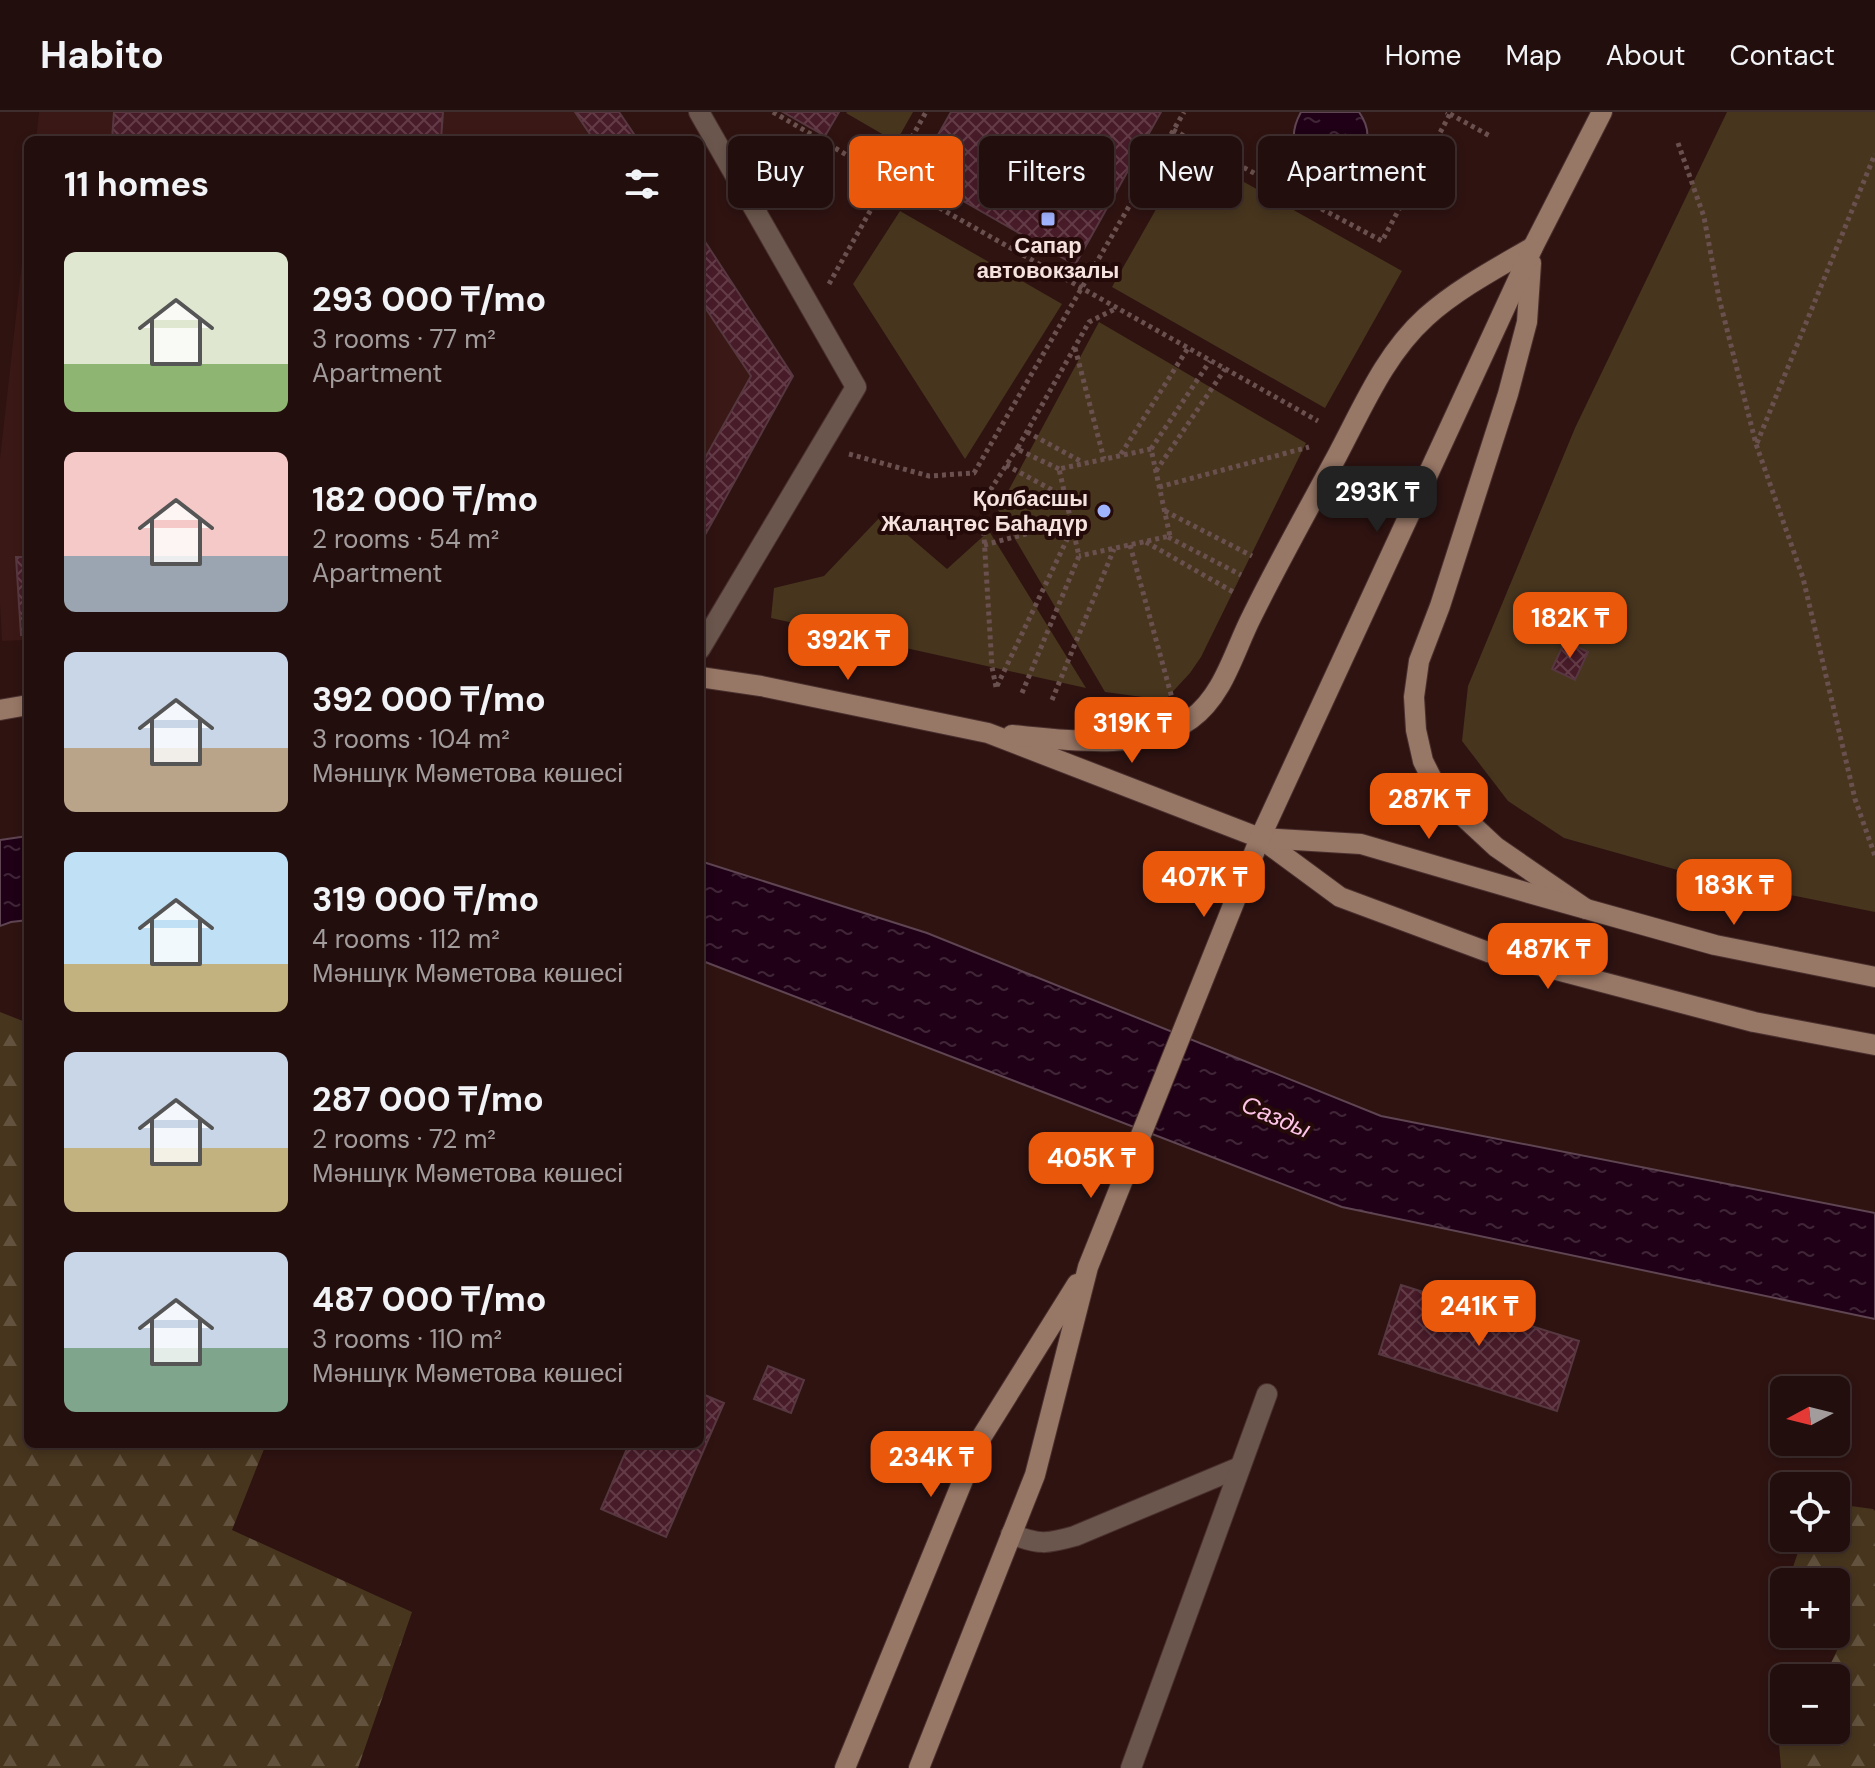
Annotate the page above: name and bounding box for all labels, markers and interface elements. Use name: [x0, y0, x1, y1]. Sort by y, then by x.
text: Habito: [40, 30, 164, 80]
text: Home: [1385, 37, 1461, 74]
text: Map: [1505, 37, 1562, 74]
text: About: [1606, 37, 1685, 74]
text: Contact: [1729, 37, 1835, 74]
chip: Buy: [728, 136, 833, 208]
chip: Rent: [849, 136, 963, 208]
chip: Filters: [979, 136, 1114, 208]
chip: New: [1130, 136, 1242, 208]
chip: Apartment: [1258, 136, 1455, 208]
text: 11 homes: [64, 162, 209, 207]
icon: filters: [620, 162, 664, 206]
marker: Сапар автовокзалы: [1039, 210, 1057, 228]
place label: Сапар автовокзалы: [977, 231, 1119, 285]
text: 293 000 ₸/mo: [312, 277, 546, 322]
icon: home: [128, 284, 224, 380]
text: 3 rooms · 77 m²: [312, 322, 496, 356]
text: Apartment: [312, 356, 443, 390]
pin: 293K ₸: [1312, 466, 1442, 534]
text: 293K ₸: [1335, 475, 1419, 509]
text: 182 000 ₸/mo: [312, 477, 538, 522]
icon: home: [128, 484, 224, 580]
place label: Қолбасшы Жалаңтөс Баһадүр: [880, 484, 1088, 538]
marker: Қолбасшы Жалаңтөс Баһадүр: [1095, 502, 1113, 520]
text: 2 rooms · 54 m²: [312, 522, 499, 556]
text: Apartment: [312, 556, 443, 590]
pin: 182K ₸: [1505, 592, 1635, 660]
text: 182K ₸: [1531, 601, 1609, 635]
pin: 392K ₸: [783, 614, 913, 682]
text: 392K ₸: [806, 623, 890, 657]
text: 392 000 ₸/mo: [312, 677, 546, 722]
icon: home: [128, 684, 224, 780]
pin: 319K ₸: [1067, 697, 1197, 765]
text: 319K ₸: [1093, 706, 1171, 740]
text: 3 rooms · 104 m²: [312, 722, 510, 756]
text: Мәншүк Мәметова көшесі: [312, 756, 623, 790]
pin: 287K ₸: [1364, 773, 1494, 841]
text: 287K ₸: [1388, 782, 1470, 816]
pin: 407K ₸: [1139, 851, 1269, 919]
pin: 183K ₸: [1669, 859, 1799, 927]
text: 407K ₸: [1161, 860, 1247, 894]
text: 183K ₸: [1695, 868, 1773, 902]
text: 319 000 ₸/mo: [312, 877, 539, 922]
icon: home: [128, 884, 224, 980]
text: 4 rooms · 112 m²: [312, 922, 500, 956]
pin: 487K ₸: [1483, 923, 1613, 991]
text: 487K ₸: [1506, 932, 1590, 966]
text: Мәншүк Мәметова көшесі: [312, 956, 623, 990]
text: 287 000 ₸/mo: [312, 1077, 544, 1122]
icon: home: [128, 1084, 224, 1180]
water label: Сазды: [1237, 1088, 1316, 1145]
text: 2 rooms · 72 m²: [312, 1122, 496, 1156]
pin: 405K ₸: [1026, 1132, 1156, 1200]
text: 405K ₸: [1047, 1141, 1135, 1175]
text: Мәншүк Мәметова көшесі: [312, 1156, 623, 1190]
text: 487 000 ₸/mo: [312, 1277, 546, 1322]
pin: 241K ₸: [1414, 1280, 1544, 1348]
icon: home: [128, 1284, 224, 1380]
text: 241K ₸: [1440, 1289, 1518, 1323]
text: 3 rooms · 110 m²: [312, 1322, 502, 1356]
text: Мәншүк Мәметова көшесі: [312, 1356, 623, 1390]
north arrow: [1770, 1376, 1850, 1456]
map controls: [1770, 1376, 1850, 1744]
pin: 234K ₸: [866, 1431, 996, 1499]
text: 234K ₸: [889, 1440, 973, 1474]
button: locate: [1770, 1472, 1850, 1552]
button: +: [1770, 1568, 1850, 1648]
button: −: [1770, 1664, 1850, 1744]

